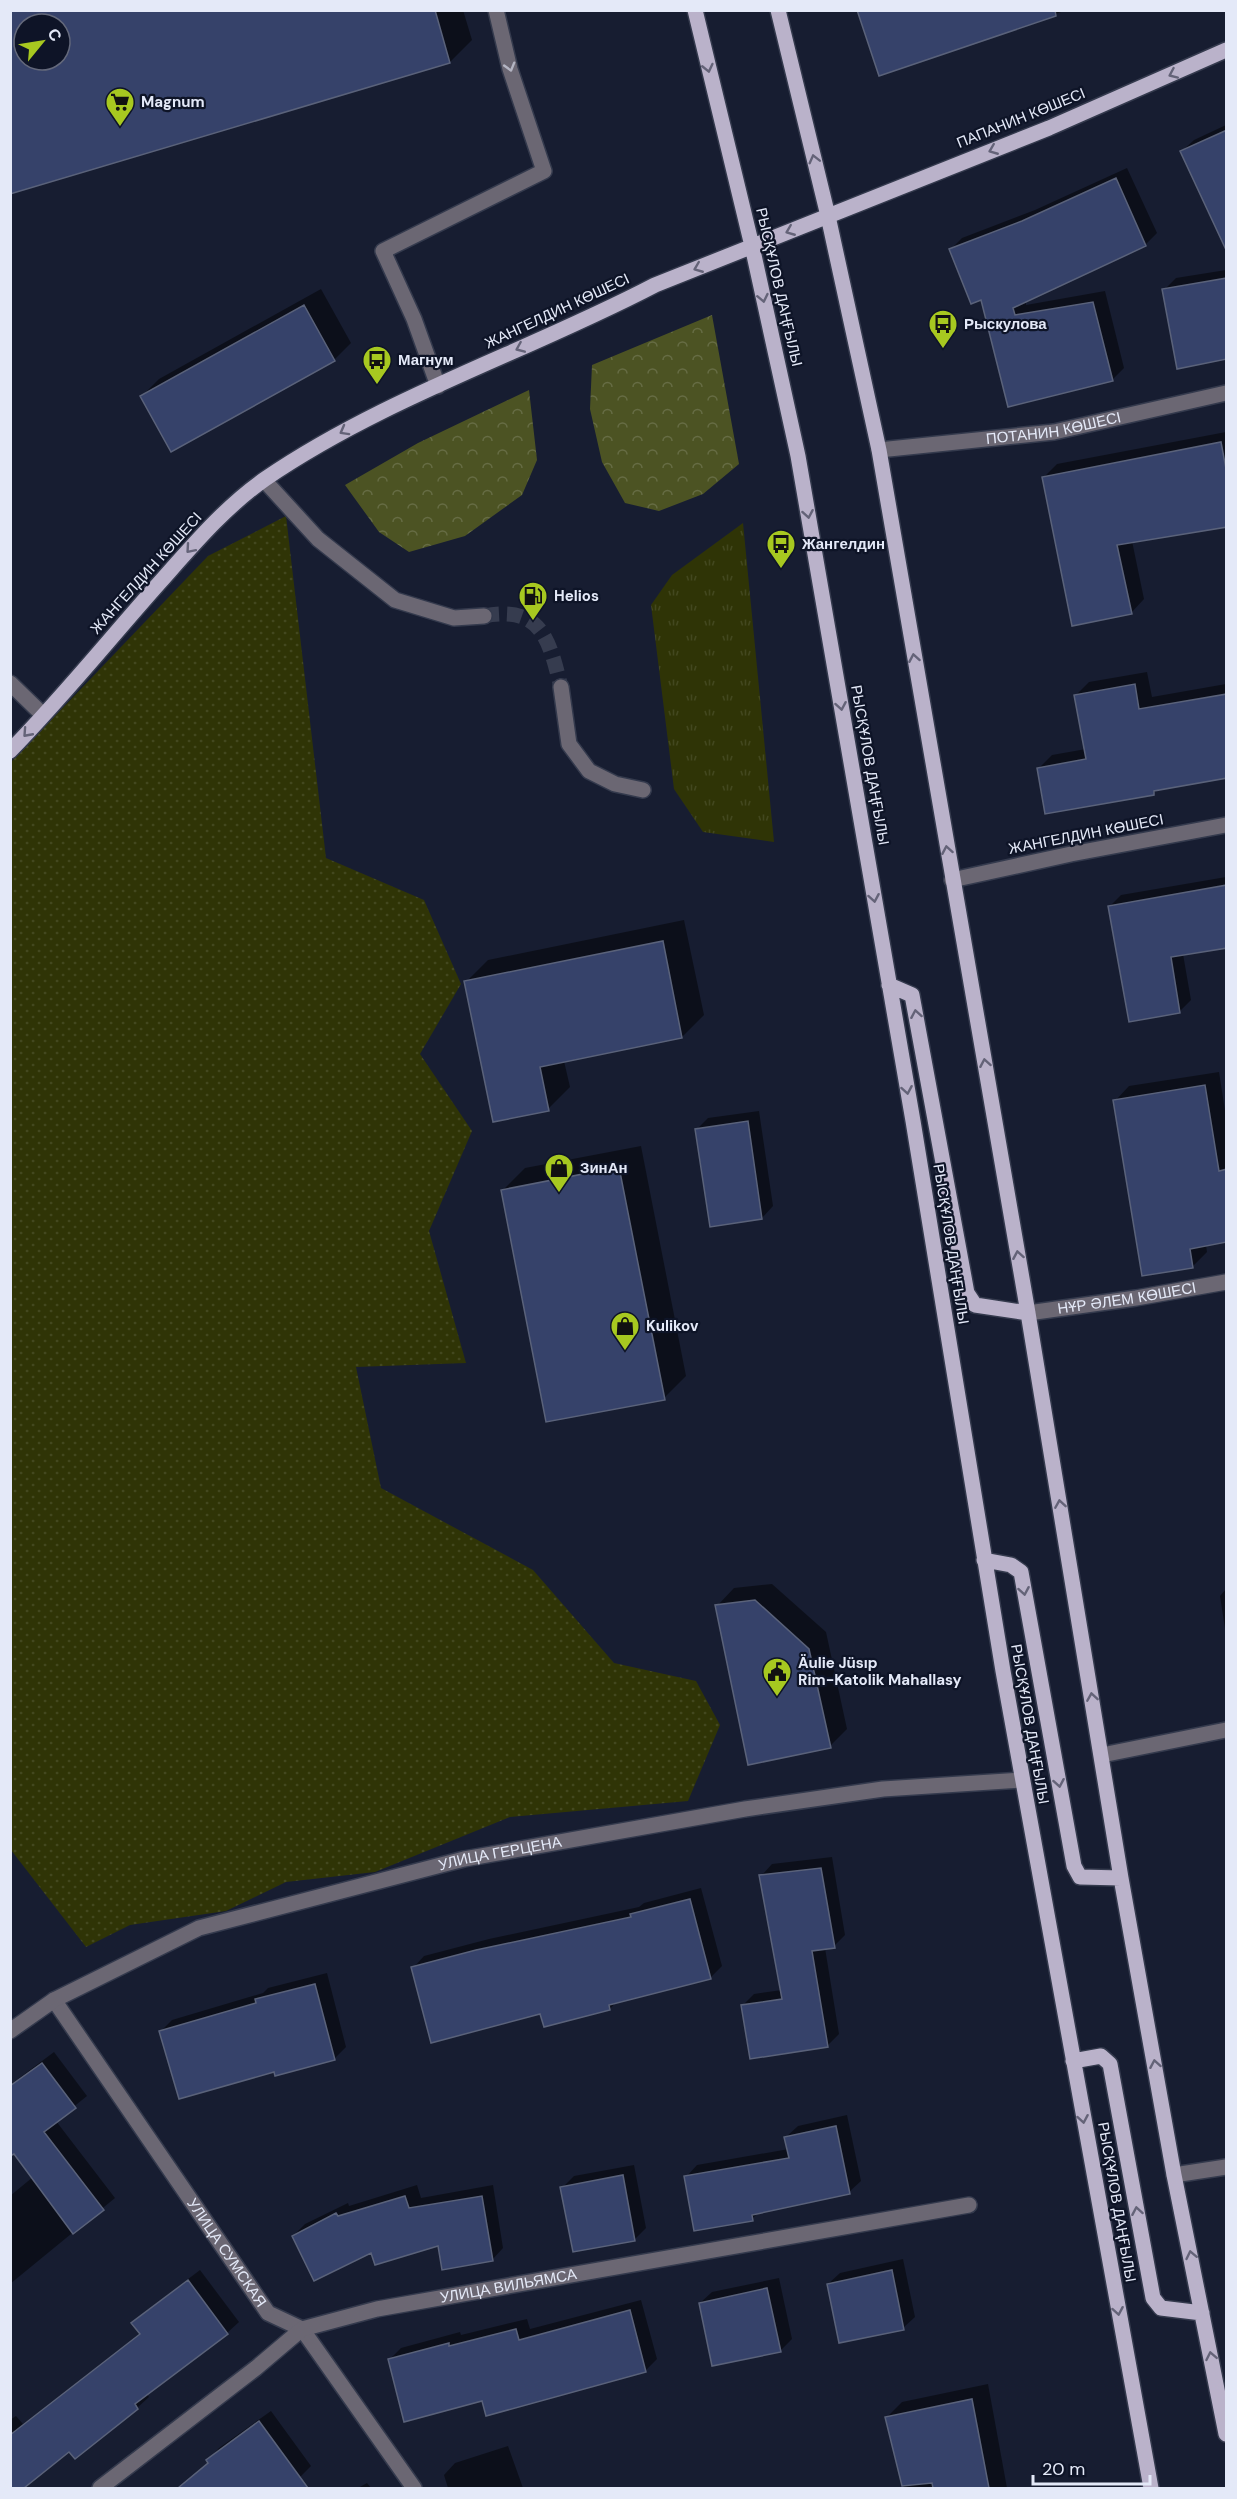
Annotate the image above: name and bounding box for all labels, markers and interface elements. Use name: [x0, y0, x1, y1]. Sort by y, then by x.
north arrow: [12, 12, 72, 72]
text: С: [43, 24, 67, 45]
one-way arrow: [503, 62, 516, 72]
one-way arrow: [701, 62, 714, 72]
one-way arrow: [1168, 67, 1179, 79]
street label: ПАПАНИН КӨШЕСІ: [954, 83, 1088, 153]
supermarket icon: Magnum: [104, 86, 136, 128]
place label: Magnum: [141, 92, 205, 112]
one-way arrow: [989, 143, 1000, 155]
one-way arrow: [808, 154, 821, 164]
street label: РЫСҚҰЛОВ ДАҢҒЫЛЫ: [751, 206, 807, 368]
one-way arrow: [785, 224, 796, 236]
one-way arrow: [693, 261, 704, 273]
street label: ЖАНГЕЛДИН КӨШЕСІ: [481, 269, 633, 353]
one-way arrow: [756, 293, 769, 303]
bus stop icon: Рыскулова: [927, 308, 959, 350]
place label: Рыскулова: [964, 314, 1047, 334]
one-way arrow: [515, 341, 526, 353]
bus stop icon: Магнум: [361, 344, 393, 386]
place label: Магнум: [398, 350, 454, 370]
street label: ПОТАНИН КӨШЕСІ: [985, 407, 1123, 449]
one-way arrow: [340, 424, 350, 435]
street label: ЖАНГЕЛДИН КӨШЕСІ: [86, 508, 206, 638]
one-way arrow: [801, 508, 814, 518]
bus stop icon: Жангелдин: [765, 528, 797, 570]
place label: Жангелдин: [801, 534, 885, 554]
one-way arrow: [186, 542, 197, 553]
fuel station icon: Helios: [517, 580, 549, 622]
place label: Helios: [554, 586, 599, 606]
one-way arrow: [908, 654, 921, 664]
street label: РЫСҚҰЛОВ ДАҢҒЫЛЫ: [846, 683, 894, 847]
one-way arrow: [835, 701, 847, 710]
one-way arrow: [23, 726, 34, 737]
street label: ЖАНГЕЛДИН КӨШЕСІ: [1007, 809, 1165, 859]
one-way arrow: [941, 846, 954, 856]
one-way arrow: [868, 893, 880, 903]
one-way arrow: [910, 1009, 923, 1019]
one-way arrow: [979, 1058, 992, 1068]
one-way arrow: [901, 1086, 913, 1095]
shop icon: ЗинАн: [543, 1152, 575, 1194]
place label: ЗинАн: [580, 1158, 628, 1178]
street label: РЫСҚҰЛОВ ДАҢҒЫЛЫ: [928, 1162, 974, 1326]
one-way arrow: [1013, 1251, 1025, 1260]
street label: НҰР ӘЛЕМ КӨШЕСІ: [1056, 1277, 1198, 1319]
shop icon: Kulikov: [609, 1310, 641, 1352]
place label: Kulikov: [646, 1316, 699, 1336]
one-way arrow: [1055, 1500, 1067, 1509]
one-way arrow: [1017, 1586, 1030, 1596]
street label: РЫСҚҰЛОВ ДАҢҒЫЛЫ: [1006, 1642, 1054, 1806]
place label: Äulie Jüsıp Rim-Katolik Mahallasy: [798, 1653, 962, 1690]
public building icon: Äulie Jüsıp Rim-Katolik Mahallasy: [761, 1656, 793, 1698]
one-way arrow: [1087, 1692, 1099, 1701]
one-way arrow: [1052, 1778, 1065, 1788]
street label: УЛИЦА ГЕРЦЕНА: [436, 1832, 563, 1875]
one-way arrow: [1149, 2059, 1161, 2069]
one-way arrow: [1076, 2113, 1089, 2123]
street label: РЫСҚҰЛОВ ДАҢҒЫЛЫ: [1093, 2120, 1141, 2284]
street label: УЛИЦА СУМСКАЯ: [182, 2194, 271, 2311]
one-way arrow: [1131, 2206, 1144, 2216]
one-way arrow: [1185, 2251, 1198, 2261]
street label: УЛИЦА ВИЛЬЯМСА: [438, 2264, 578, 2308]
one-way arrow: [1112, 2306, 1124, 2315]
one-way arrow: [1205, 2351, 1218, 2361]
scale bar: [1033, 2448, 1150, 2486]
text: 20 m: [1042, 2457, 1085, 2481]

